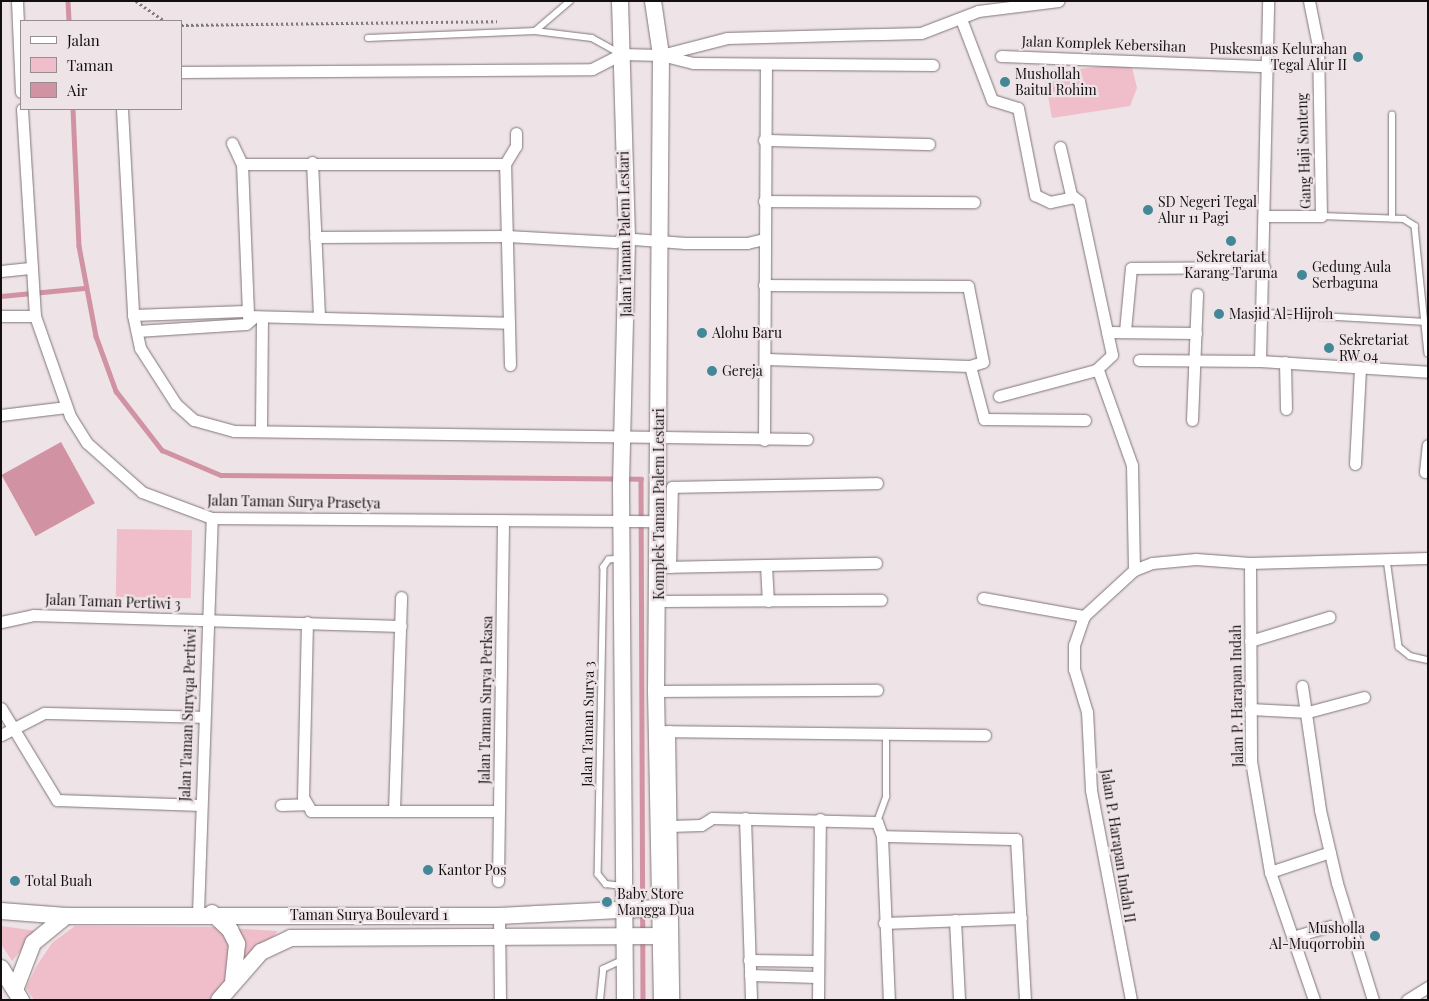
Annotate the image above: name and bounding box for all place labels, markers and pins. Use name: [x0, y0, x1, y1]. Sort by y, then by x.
place label: Puskesmas Kelurahan Tegal Alur II: [1209, 41, 1347, 74]
marker: Puskesmas Kelurahan Tegal Alur II: [1351, 50, 1365, 64]
place label: Mushollah Baitul Rohim: [1015, 66, 1097, 98]
marker: Mushollah Baitul Rohim: [999, 76, 1011, 88]
place label: SD Negeri Tegal Alur 11 Pagi: [1158, 194, 1257, 226]
marker: SD Negeri Tegal Alur 11 Pagi: [1142, 204, 1154, 216]
marker: Sekretariat Karang Taruna: [1225, 235, 1237, 247]
place label: Sekretariat Karang Taruna: [1184, 249, 1278, 282]
place label: Gedung Aula Serbaguna: [1312, 259, 1392, 292]
marker: Gedung Aula Serbaguna: [1296, 269, 1308, 281]
place label: Masjid Al-Hijroh: [1229, 306, 1334, 322]
marker: Masjid Al-Hijroh: [1213, 308, 1225, 320]
place label: Alohu Baru: [712, 325, 782, 341]
marker: Alohu Baru: [696, 327, 708, 339]
place label: Sekretariat RW 04: [1339, 332, 1409, 364]
marker: Sekretariat RW 04: [1323, 342, 1335, 354]
place label: Gereja: [722, 363, 763, 379]
marker: Gereja: [706, 365, 718, 377]
place label: Kantor Pos: [438, 862, 507, 878]
marker: Kantor Pos: [422, 864, 434, 876]
place label: Total Buah: [25, 873, 92, 889]
marker: Total Buah: [9, 875, 21, 887]
place label: Baby Store Mangga Dua: [617, 886, 695, 919]
marker: Baby Store Mangga Dua: [601, 896, 613, 908]
place label: Musholla Al-Muqorrobin: [1269, 920, 1365, 952]
marker: Musholla Al-Muqorrobin: [1369, 930, 1381, 942]

